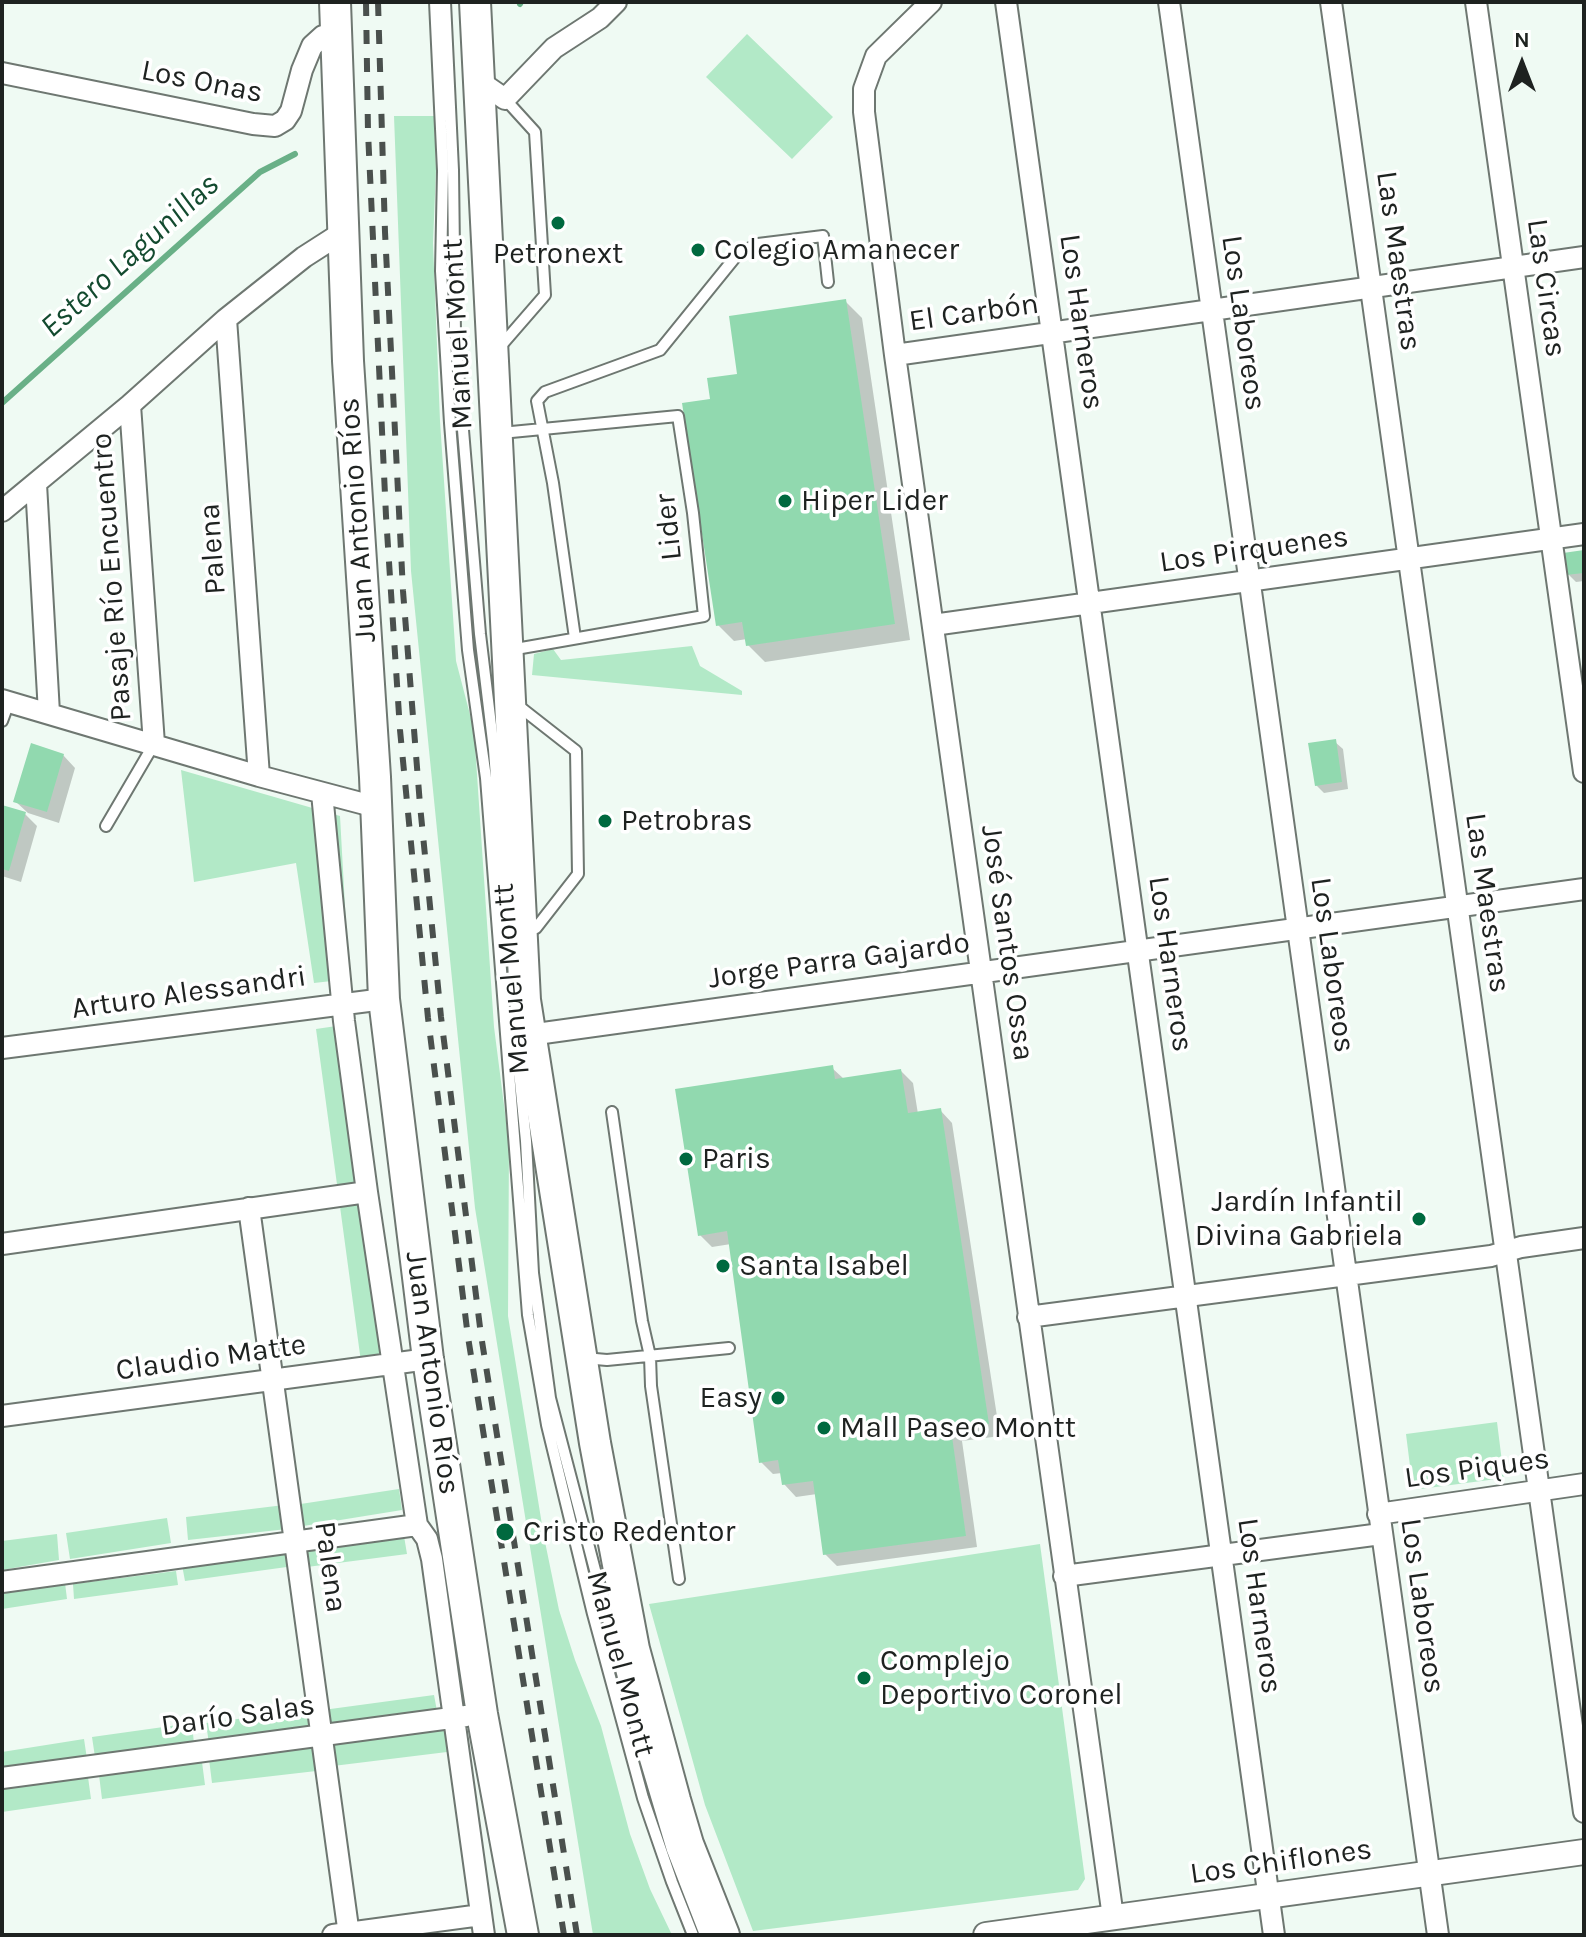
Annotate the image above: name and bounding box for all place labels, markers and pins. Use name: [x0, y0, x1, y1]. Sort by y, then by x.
marker: Petronext: [549, 214, 567, 232]
place label: Colegio Amanecer: [714, 232, 959, 268]
place label: Petronext: [493, 236, 623, 272]
marker: Colegio Amanecer: [689, 241, 707, 259]
place label: Hiper Lider: [801, 483, 948, 519]
marker: Hiper Lider: [776, 492, 794, 510]
place label: Petrobras: [621, 803, 752, 839]
marker: Petrobras: [596, 812, 614, 830]
place label: Paris: [702, 1141, 771, 1177]
marker: Paris: [677, 1150, 695, 1168]
place label: Jardín Infantil Divina Gabriela: [1195, 1184, 1403, 1254]
marker: Jardín Infantil Divina Gabriela: [1410, 1210, 1428, 1228]
place label: Santa Isabel: [739, 1248, 909, 1284]
marker: Santa Isabel: [714, 1257, 732, 1275]
place label: Easy: [699, 1380, 762, 1416]
marker: Easy: [769, 1389, 787, 1407]
place label: Mall Paseo Montt: [840, 1410, 1076, 1446]
marker: Mall Paseo Montt: [815, 1419, 833, 1437]
place label: Cristo Redentor: [523, 1514, 735, 1550]
marker: Cristo Redentor: [494, 1521, 516, 1543]
place label: Complejo Deportivo Coronel: [880, 1643, 1123, 1714]
marker: Complejo Deportivo Coronel: [855, 1669, 873, 1687]

